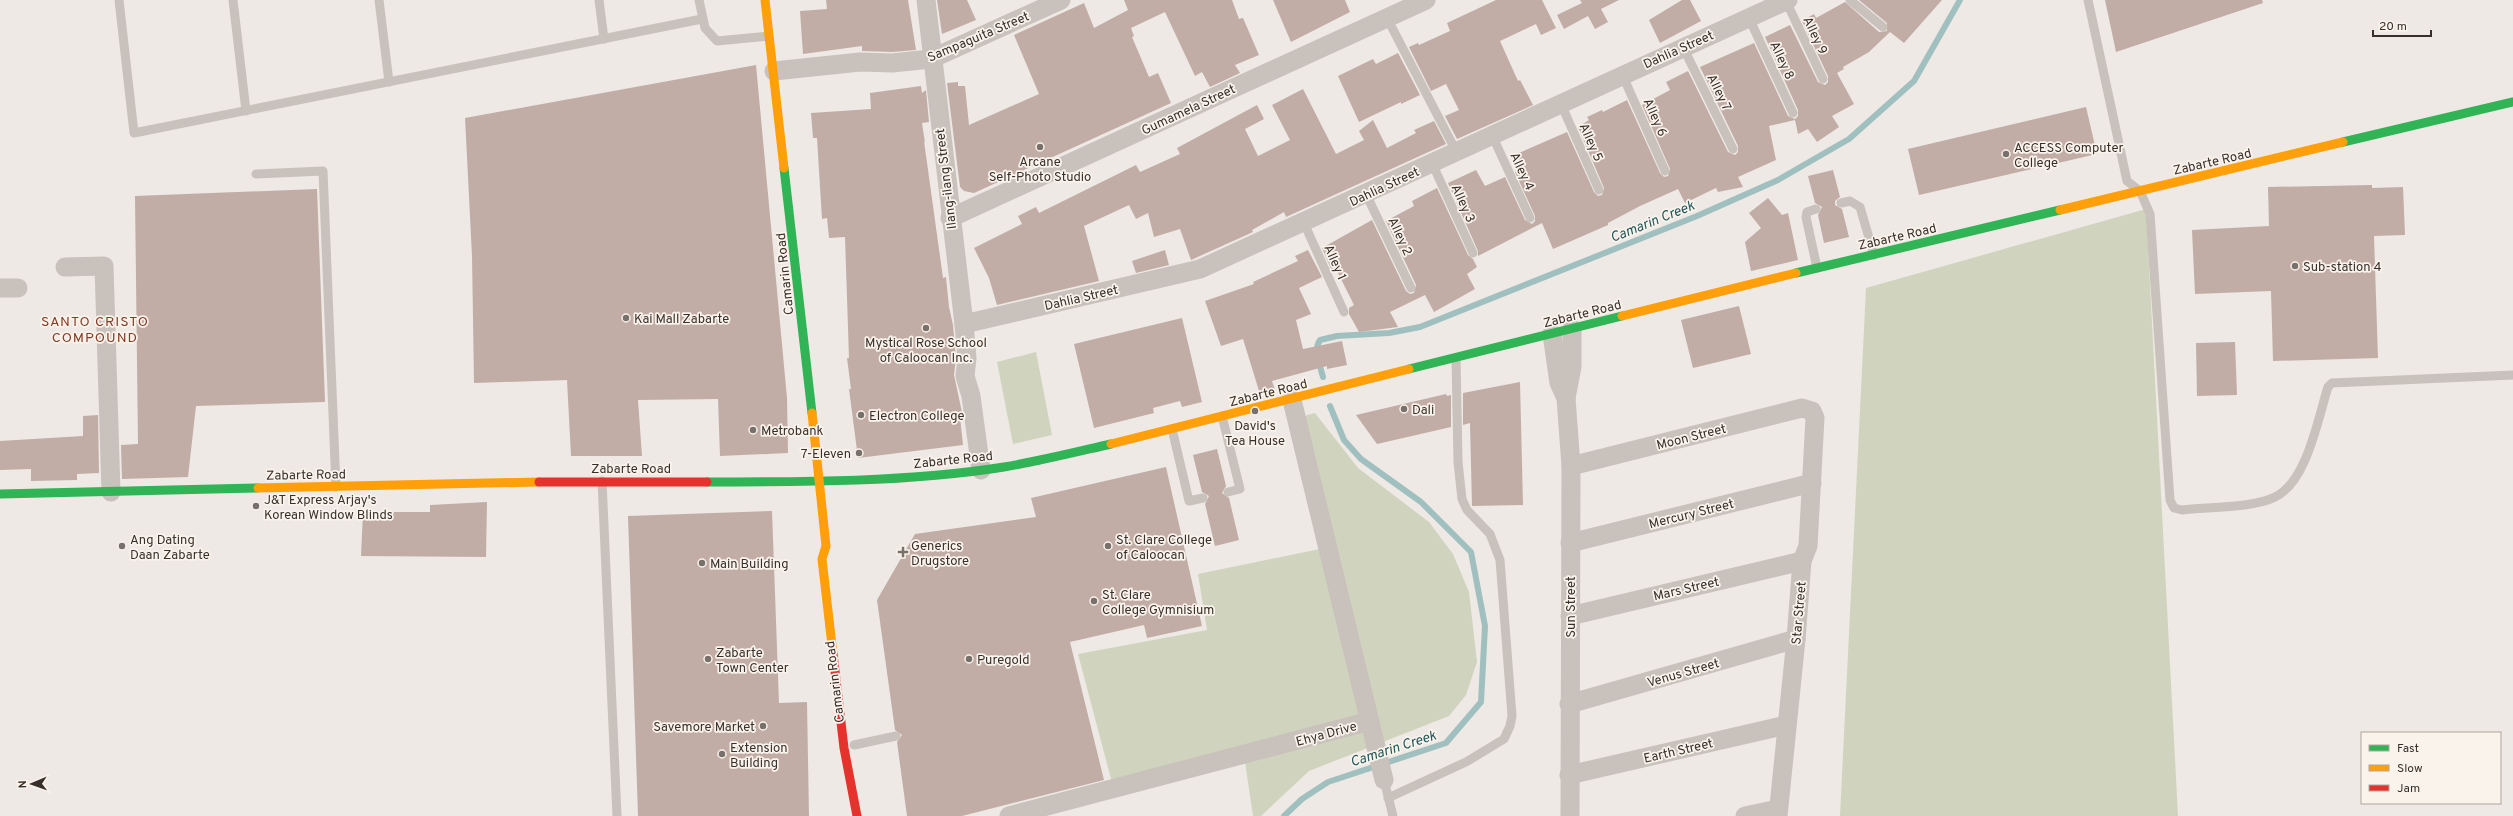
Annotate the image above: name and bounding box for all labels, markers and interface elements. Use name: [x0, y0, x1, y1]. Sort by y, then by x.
street label: Sampaguita Street: [926, 9, 1032, 66]
scale bar: [2373, 12, 2431, 38]
street label: Alley 9: [1798, 14, 1830, 57]
text: 20 m: [2379, 19, 2407, 35]
street label: Dahlia Street: [1641, 28, 1716, 73]
street label: Alley 8: [1765, 39, 1797, 83]
street label: Alley 7: [1703, 72, 1734, 114]
street label: Gumamela Street: [1139, 82, 1238, 140]
street label: Alley 6: [1639, 96, 1670, 139]
street label: Alley 5: [1575, 121, 1606, 165]
street label: Ilang-ilang Street: [933, 127, 961, 230]
place label: ACCESS Computer College: [2014, 141, 2124, 172]
marker: Arcane Self-Photo Studio: [1035, 142, 1045, 152]
street label: Zabarte Road: [2172, 146, 2253, 180]
marker: ACCESS Computer College: [2001, 149, 2011, 159]
street label: Alley 4: [1505, 150, 1537, 194]
place label: Arcane Self-Photo Studio: [989, 155, 1091, 186]
street label: Dahlia Street: [1347, 165, 1422, 211]
street label: Alley 3: [1447, 182, 1478, 225]
water label: Camarin Creek: [1608, 197, 1698, 247]
street label: Alley 2: [1383, 215, 1415, 259]
street label: Zabarte Road: [1857, 221, 1938, 255]
street label: Camarin Road: [774, 232, 798, 316]
street label: Alley 1: [1319, 243, 1349, 283]
place label: Sub-station 4: [2303, 260, 2382, 276]
marker: Sub-station 4: [2290, 261, 2300, 271]
street label: Dahlia Street: [1043, 283, 1120, 315]
street label: Zabarte Road: [1542, 298, 1623, 332]
place label: Kai Mall Zabarte: [634, 312, 729, 328]
marker: Kai Mall Zabarte: [621, 313, 631, 323]
district label: SANTO CRISTO COMPOUND: [41, 314, 149, 347]
marker: Mystical Rose School of Caloocan Inc.: [921, 323, 931, 333]
place label: Mystical Rose School of Caloocan Inc.: [865, 336, 987, 367]
street label: Zabarte Road: [1228, 377, 1309, 411]
place label: Dali: [1412, 403, 1434, 419]
marker: Dali: [1399, 404, 1409, 414]
marker: David's Tea House: [1250, 406, 1260, 416]
place label: Electron College: [869, 409, 965, 425]
marker: Electron College: [856, 410, 866, 420]
place label: David's Tea House: [1225, 419, 1285, 450]
street label: Moon Street: [1655, 422, 1728, 454]
place label: Metrobank: [761, 424, 824, 440]
marker: Metrobank: [748, 425, 758, 435]
place label: 7-Eleven: [801, 447, 851, 463]
marker: 7-Eleven: [854, 448, 864, 458]
street label: Zabarte Road: [913, 449, 994, 473]
street label: Zabarte Road: [591, 462, 671, 478]
street label: Zabarte Road: [266, 467, 346, 485]
place label: J&T Express Arjay's Korean Window Blinds: [264, 493, 393, 524]
street label: Mercury Street: [1647, 497, 1736, 533]
marker: J&T Express Arjay's Korean Window Blinds: [251, 501, 261, 511]
place label: Ang Dating Daan Zabarte: [130, 533, 210, 564]
place label: St. Clare College of Caloocan: [1116, 533, 1212, 564]
place label: Generics Drugstore: [911, 539, 969, 570]
marker: Ang Dating Daan Zabarte: [117, 541, 127, 551]
marker: St. Clare College of Caloocan: [1103, 541, 1113, 551]
marker: Generics Drugstore: [898, 547, 908, 557]
place label: Main Building: [710, 557, 789, 573]
marker: Main Building: [697, 558, 707, 568]
street label: Mars Street: [1652, 575, 1721, 605]
street label: Sun Street: [1564, 576, 1580, 638]
street label: Star Street: [1789, 581, 1811, 645]
place label: St. Clare College Gymnisium: [1102, 588, 1214, 619]
marker: St. Clare College Gymnisium: [1089, 596, 1099, 606]
street label: Camarin Road: [823, 640, 849, 724]
place label: Zabarte Town Center: [716, 646, 789, 677]
place label: Puregold: [977, 653, 1030, 669]
marker: Zabarte Town Center: [703, 654, 713, 664]
marker: Puregold: [964, 654, 974, 664]
street label: Venus Street: [1646, 656, 1721, 692]
street label: Ehya Drive: [1294, 719, 1359, 751]
place label: Savemore Market: [653, 720, 755, 736]
marker: Savemore Market: [758, 721, 768, 731]
water label: Camarin Creek: [1348, 727, 1439, 771]
legend: [2361, 732, 2501, 804]
street label: Earth Street: [1642, 736, 1715, 768]
place label: Extension Building: [730, 741, 788, 772]
text: Fast: [2397, 741, 2419, 757]
marker: Extension Building: [717, 749, 727, 759]
text: Slow: [2397, 761, 2423, 777]
north arrow: [12, 764, 52, 804]
text: N: [16, 780, 30, 789]
text: Jam: [2397, 781, 2420, 797]

